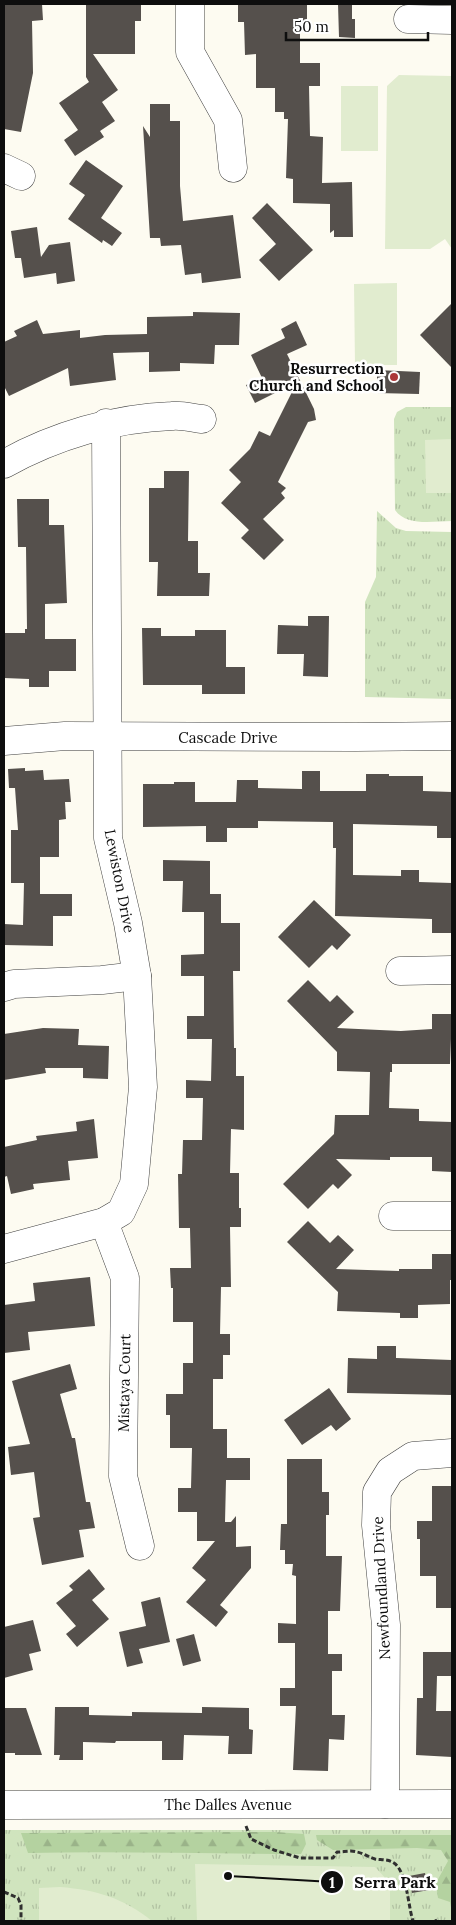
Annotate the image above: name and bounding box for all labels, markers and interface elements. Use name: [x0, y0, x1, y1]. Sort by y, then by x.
scale bar: [286, 10, 428, 42]
text: 50 m: [294, 17, 329, 36]
place label: Resurrection Church and School: [249, 359, 384, 395]
marker: Resurrection Church and School: [388, 371, 400, 383]
street label: Cascade Drive: [178, 728, 278, 747]
street label: Lewiston Drive: [101, 828, 139, 934]
street label: Mistaya Court: [114, 1333, 134, 1432]
street label: Newfoundland Drive: [368, 1516, 394, 1660]
street label: The Dalles Avenue: [164, 1795, 292, 1814]
callout: Serra Park: [319, 1867, 446, 1898]
text: Serra Park: [354, 1872, 436, 1892]
text: 1: [329, 1873, 335, 1892]

